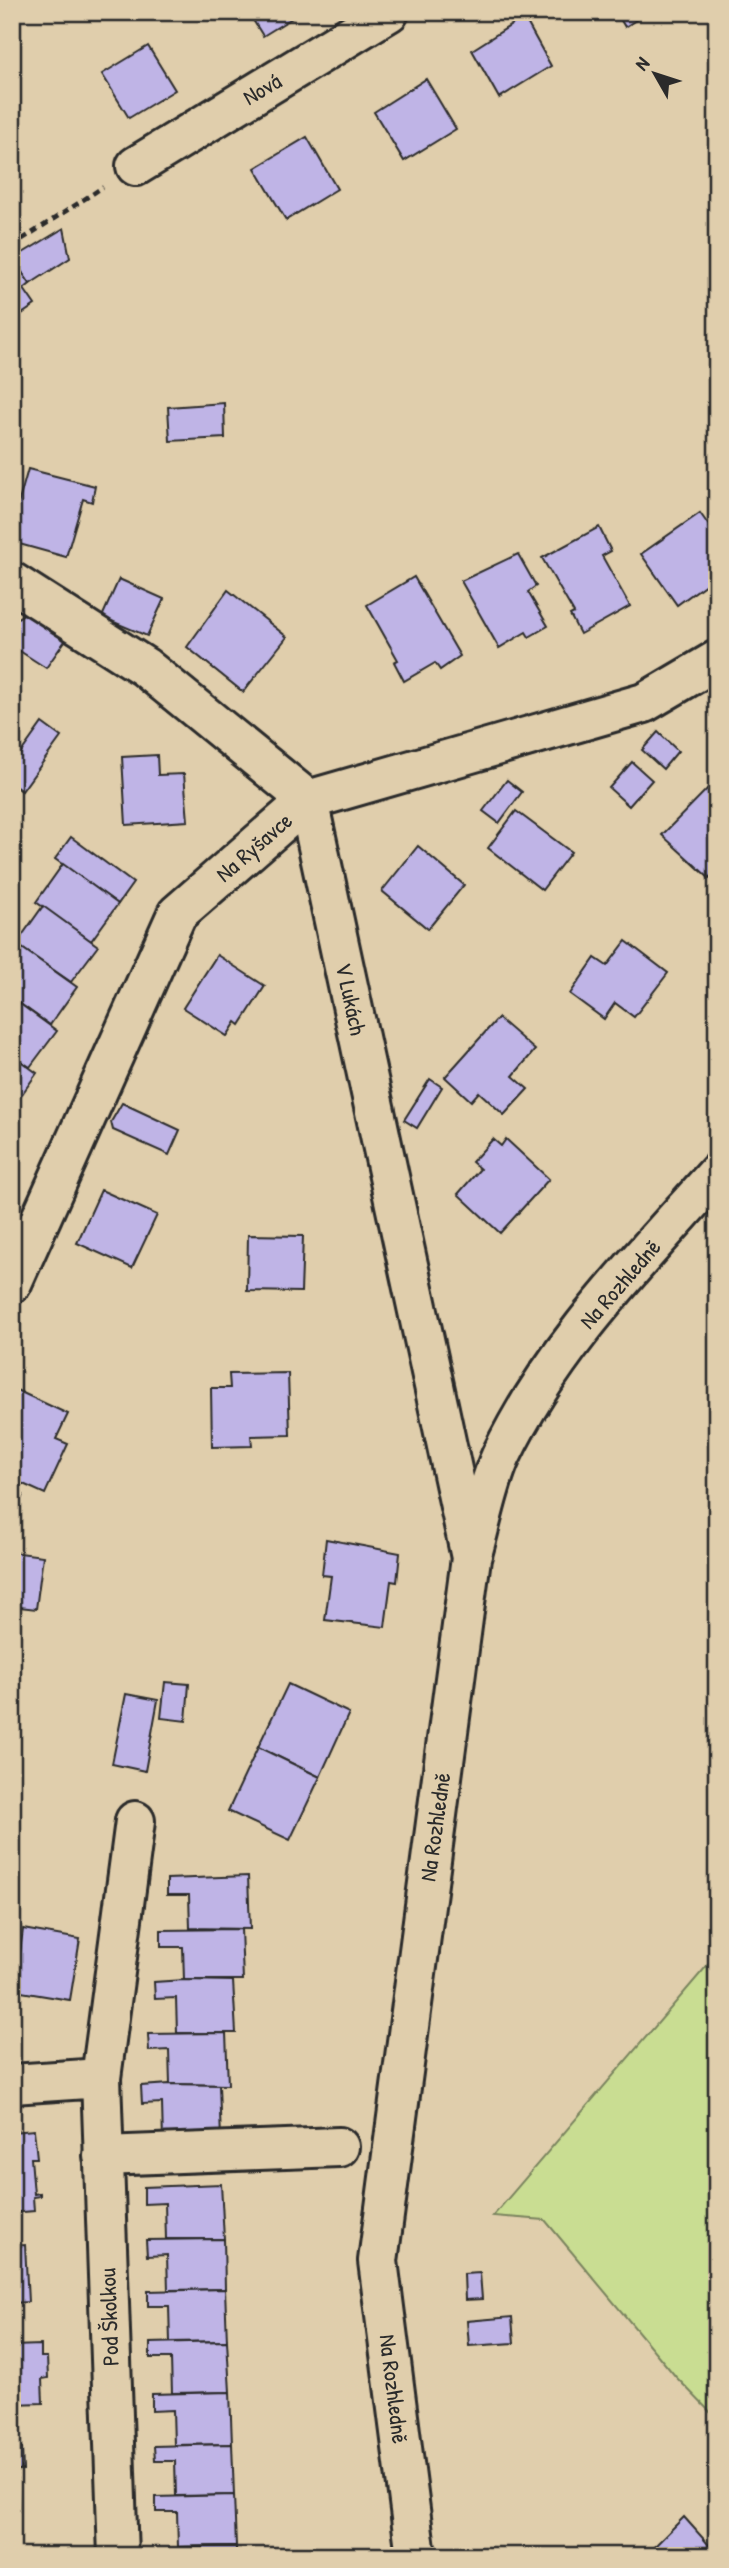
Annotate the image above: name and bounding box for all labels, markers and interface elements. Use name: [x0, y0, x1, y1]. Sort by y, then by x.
north arrow: [620, 38, 690, 108]
text: N: [629, 51, 655, 75]
street label: Nová: [237, 65, 287, 112]
street label: Na Ryšavce: [209, 805, 299, 888]
street label: V Lukách: [329, 960, 374, 1038]
street label: Na Rozhledně: [572, 1232, 667, 1335]
street label: Na Rozhledně: [412, 1771, 457, 1883]
street label: Pod Školkou: [91, 2267, 126, 2367]
street label: Na Rozhledně: [372, 2333, 417, 2445]

